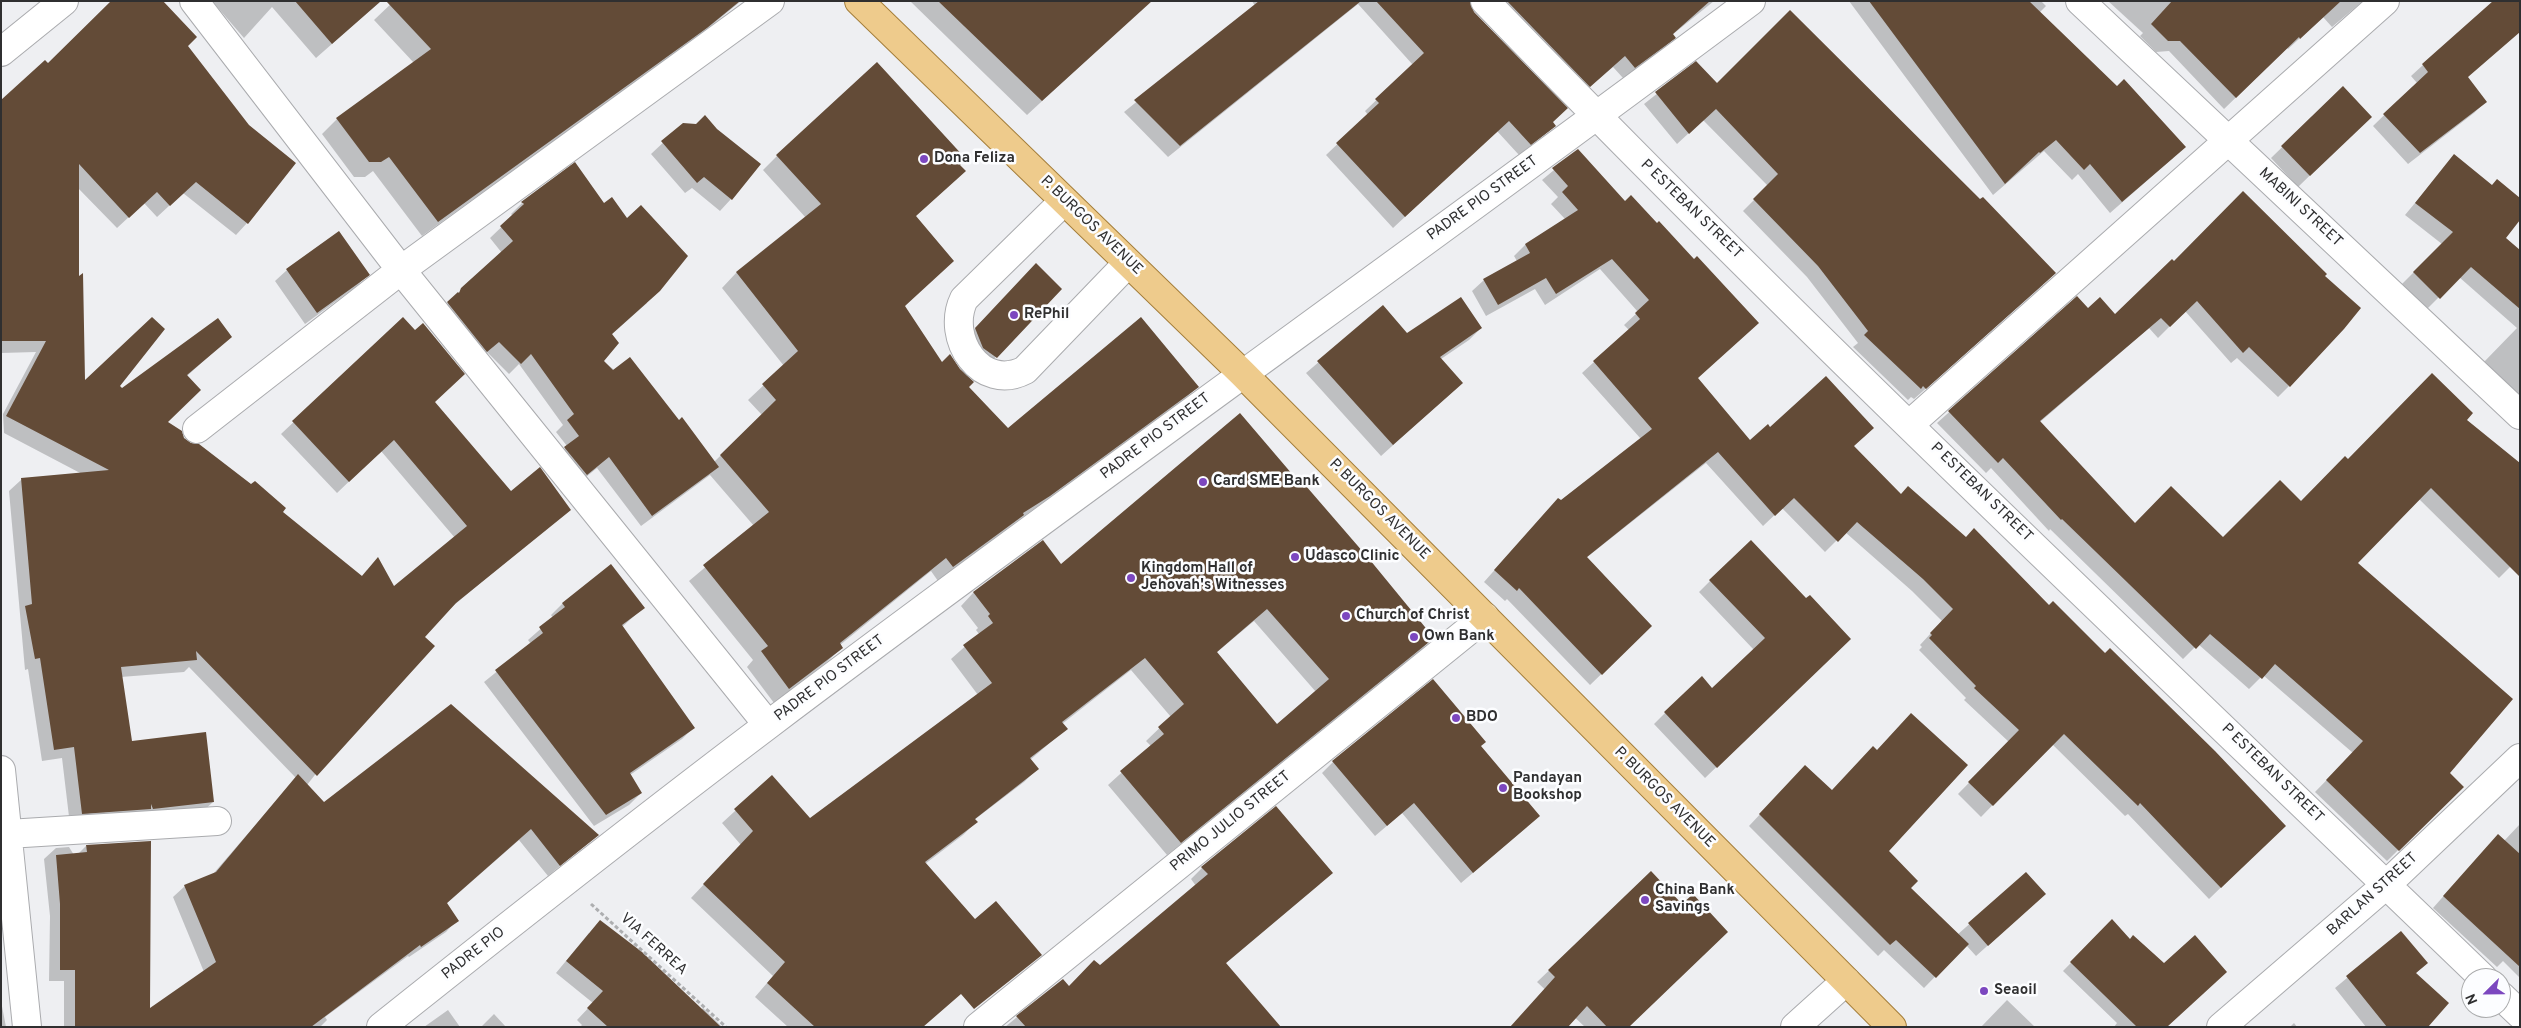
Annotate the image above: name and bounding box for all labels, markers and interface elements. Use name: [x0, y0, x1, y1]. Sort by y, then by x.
place label: Dona Feliza: [934, 150, 1015, 168]
marker: Dona Feliza: [918, 153, 930, 165]
street label: PADRE PIO STREET: [1424, 153, 1542, 245]
street label: P ESTEBAN STREET: [1636, 156, 1746, 264]
street label: MABINI STREET: [2254, 165, 2346, 251]
street label: P. BURGOS AVENUE: [1036, 173, 1146, 279]
place label: RePhil: [1024, 306, 1069, 324]
marker: RePhil: [1008, 309, 1020, 321]
street label: PADRE PIO STREET: [1098, 390, 1214, 484]
street label: P ESTEBAN STREET: [1926, 439, 2036, 547]
street label: P. BURGOS AVENUE: [1325, 456, 1433, 564]
place label: Card SME Bank: [1213, 473, 1320, 491]
marker: Card SME Bank: [1197, 476, 1209, 488]
place label: Udasco Clinic: [1305, 548, 1400, 566]
marker: Udasco Clinic: [1289, 551, 1301, 563]
place label: Kingdom Hall of Jehovah's Witnesses: [1141, 560, 1285, 595]
marker: Kingdom Hall of Jehovah's Witnesses: [1125, 572, 1137, 584]
place label: Church of Christ: [1356, 607, 1470, 625]
marker: Church of Christ: [1340, 610, 1352, 622]
place label: Own Bank: [1424, 628, 1495, 646]
marker: Own Bank: [1408, 631, 1420, 643]
street label: PADRE PIO STREET: [772, 632, 888, 726]
place label: BDO: [1466, 709, 1498, 727]
marker: BDO: [1450, 712, 1462, 724]
street label: P ESTEBAN STREET: [2217, 720, 2327, 828]
street label: P. BURGOS AVENUE: [1610, 744, 1718, 852]
street label: PRIMO JULIO STREET: [1167, 768, 1295, 876]
place label: Pandayan Bookshop: [1513, 770, 1582, 805]
marker: Pandayan Bookshop: [1497, 782, 1509, 794]
street label: BARLAN STREET: [2324, 850, 2422, 940]
place label: China Bank Savings: [1655, 882, 1735, 917]
marker: China Bank Savings: [1639, 894, 1651, 906]
street label: VIA FERREA: [616, 910, 690, 980]
street label: PADRE PIO: [439, 924, 509, 984]
north arrow: [2461, 968, 2511, 1018]
place label: Seaoil: [1994, 982, 2037, 1000]
marker: Seaoil: [1978, 985, 1990, 997]
text: N: [2463, 991, 2482, 1007]

